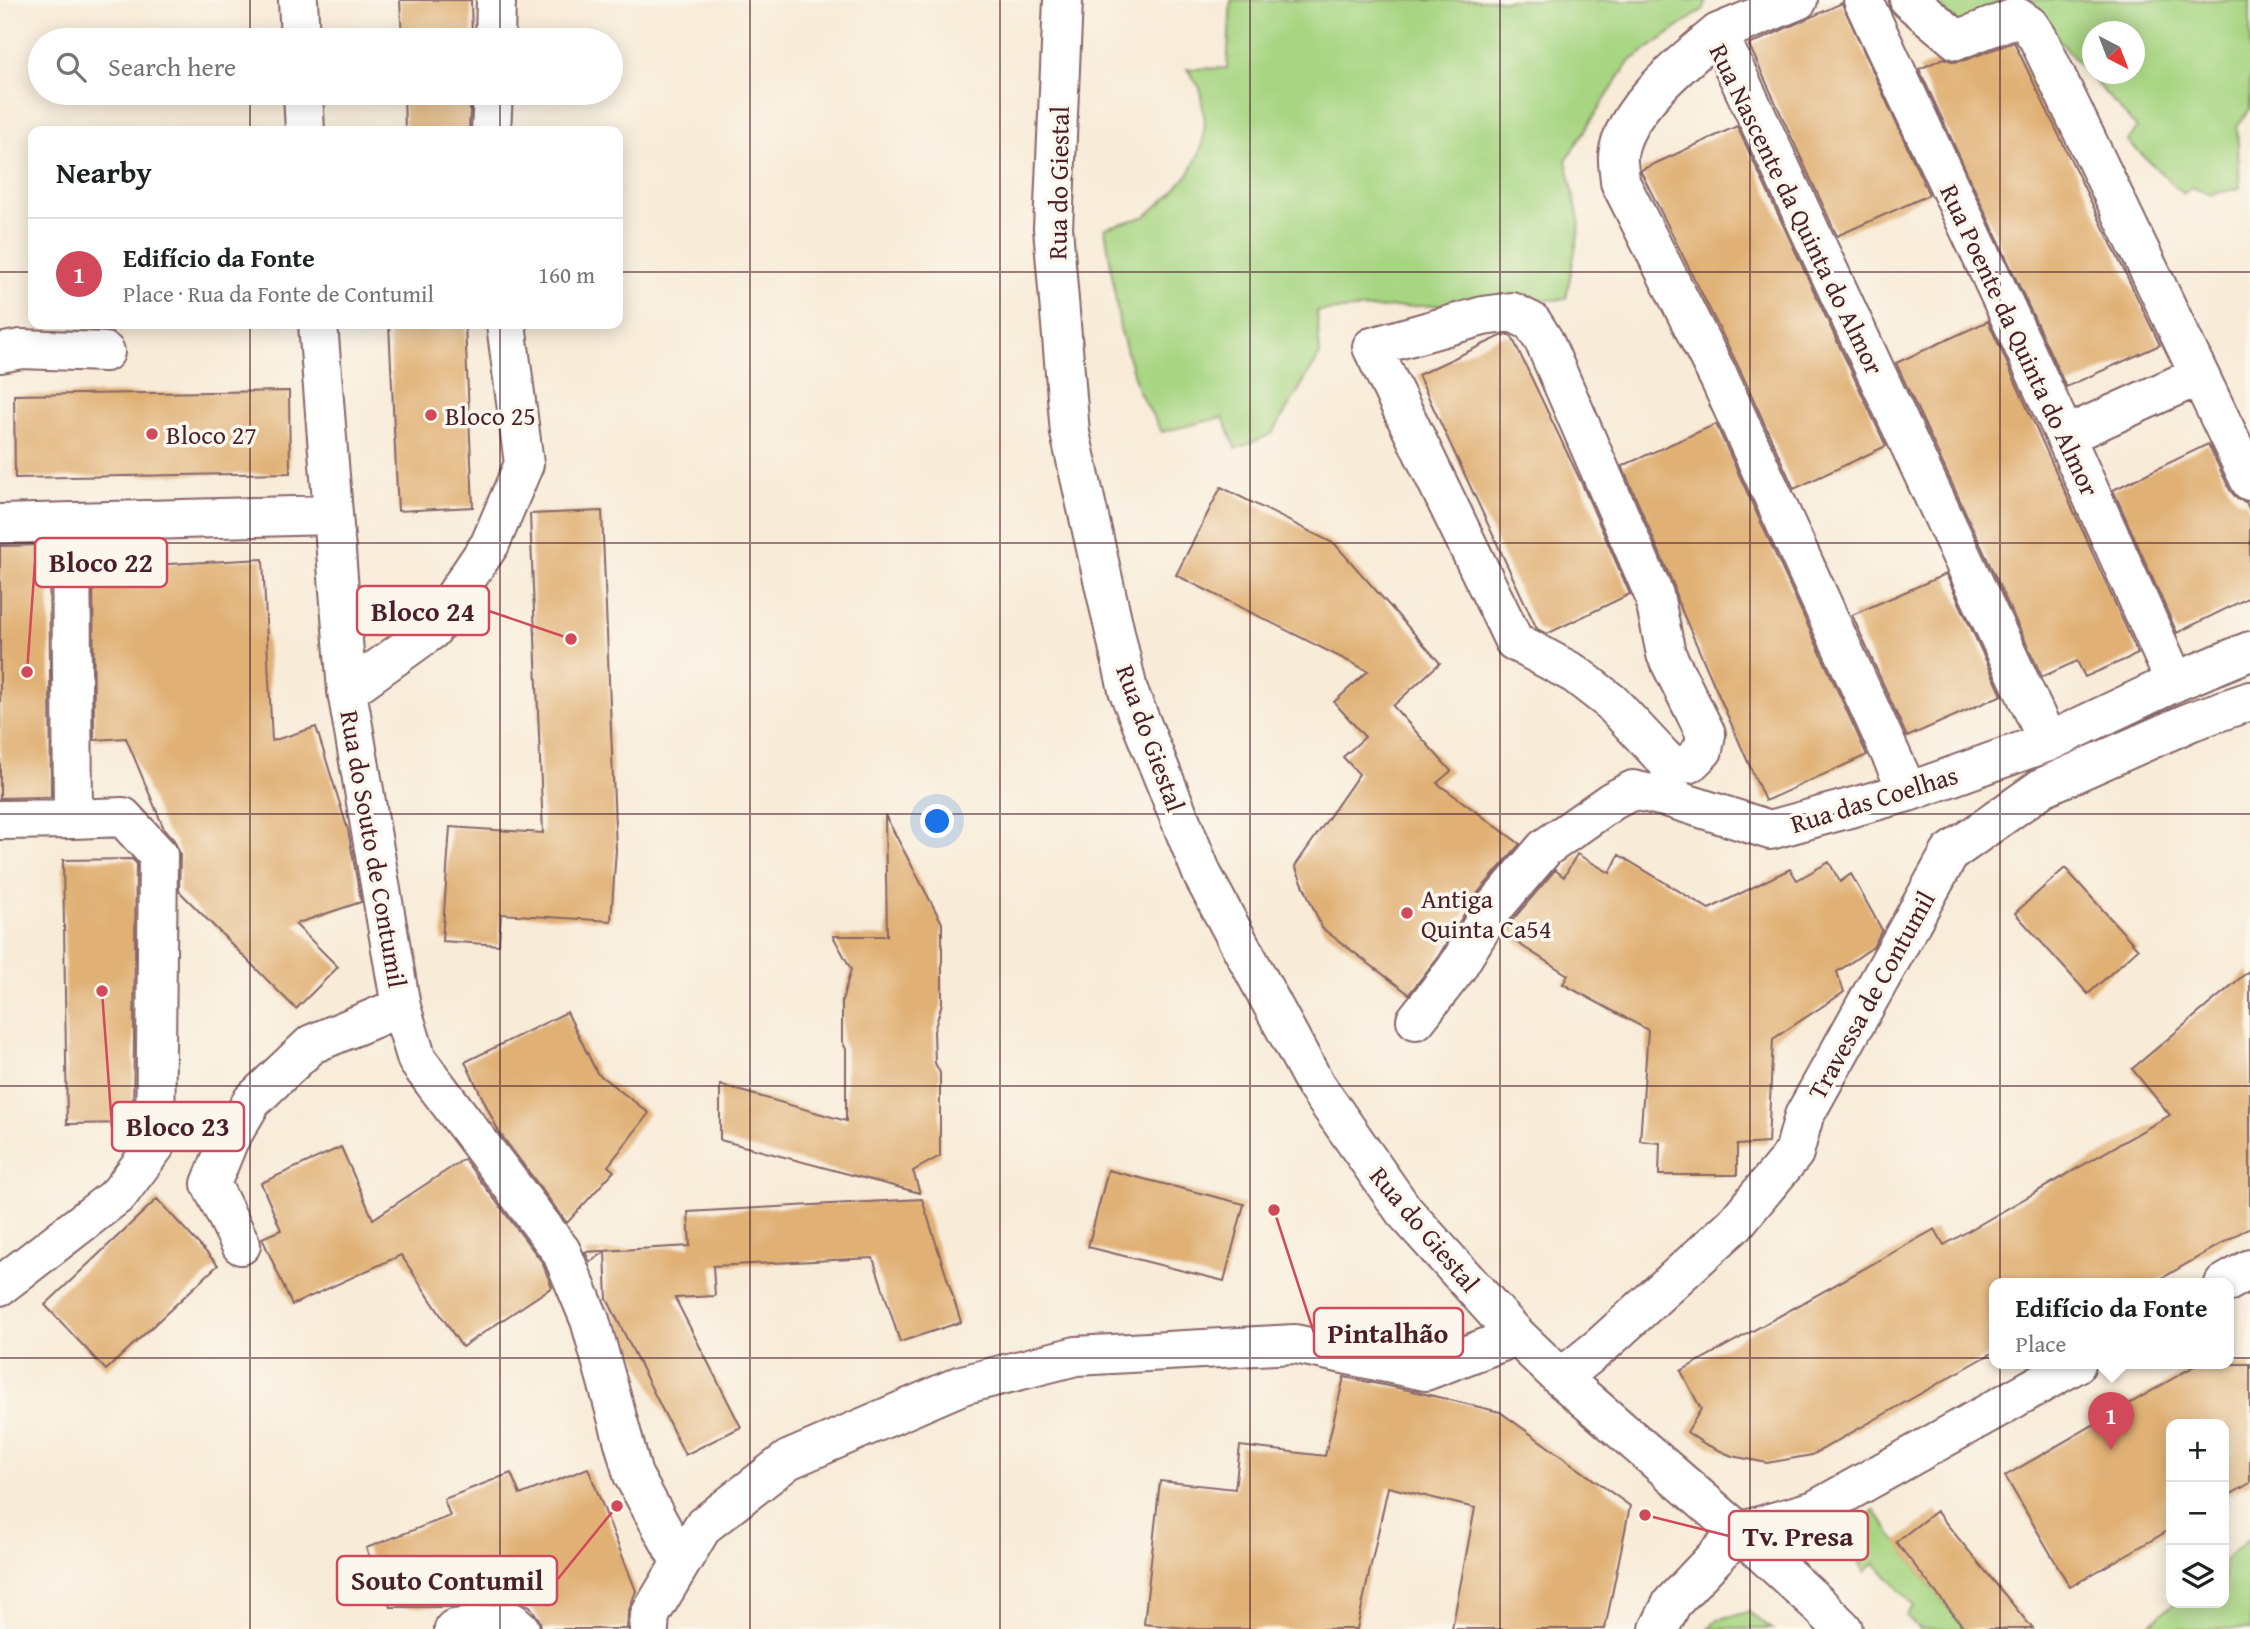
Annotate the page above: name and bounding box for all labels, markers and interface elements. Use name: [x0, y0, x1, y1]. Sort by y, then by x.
north arrow: [2082, 21, 2145, 84]
search box: [28, 28, 623, 105]
street label: Rua Nascente da Quinta do Almor: [1700, 37, 1894, 381]
text: Search here: [108, 47, 236, 86]
icon: search: [52, 48, 90, 86]
street label: Rua do Giestal: [1037, 106, 1079, 260]
text: Nearby: [56, 150, 152, 194]
street label: Rua Poente da Quinta do Almor: [1930, 178, 2110, 503]
text: Edifício da Fonte: [123, 238, 315, 277]
text: 1: [73, 258, 85, 291]
text: 160 m: [538, 258, 595, 291]
text: Place · Rua da Fonte de Contumil: [123, 277, 434, 310]
place label: Bloco 25: [445, 396, 536, 435]
marker: Bloco 25: [423, 407, 439, 423]
place label: Bloco 27: [166, 415, 257, 454]
marker: Bloco 27: [144, 426, 160, 442]
callout: Bloco 22: [35, 538, 167, 587]
text: Bloco 22: [49, 541, 153, 582]
callout: Bloco 24: [357, 586, 489, 635]
text: Bloco 24: [371, 590, 475, 631]
street label: Rua do Giestal: [1106, 659, 1196, 817]
street label: Rua do Souto de Contumil: [330, 707, 418, 991]
street label: Rua das Coelhas: [1785, 755, 1963, 843]
your location: [920, 804, 954, 838]
place label: Antiga Quinta Ca54: [1421, 879, 1551, 948]
street label: Travessa de Contumil: [1797, 884, 1945, 1106]
marker: Antiga Quinta Ca54: [1399, 905, 1415, 921]
callout: Bloco 23: [112, 1102, 244, 1151]
text: Bloco 23: [126, 1105, 230, 1146]
street label: Rua do Giestal: [1361, 1158, 1489, 1300]
popup: [1989, 1278, 2234, 1369]
text: Edifício da Fonte: [2016, 1288, 2207, 1327]
callout: Pintalhão: [1314, 1308, 1463, 1357]
text: Pintalhão: [1328, 1312, 1449, 1353]
text: Place: [2016, 1327, 2066, 1360]
pin: 1: [2088, 1392, 2134, 1450]
map controls: [2166, 1419, 2229, 1608]
button: +: [2166, 1419, 2229, 1482]
button: −: [2166, 1482, 2229, 1545]
callout: Tv. Presa: [1729, 1511, 1868, 1560]
text: Tv. Presa: [1742, 1515, 1854, 1556]
button: layers: [2166, 1545, 2229, 1608]
callout: Souto Contumil: [337, 1556, 557, 1605]
text: Souto Contumil: [351, 1559, 544, 1600]

